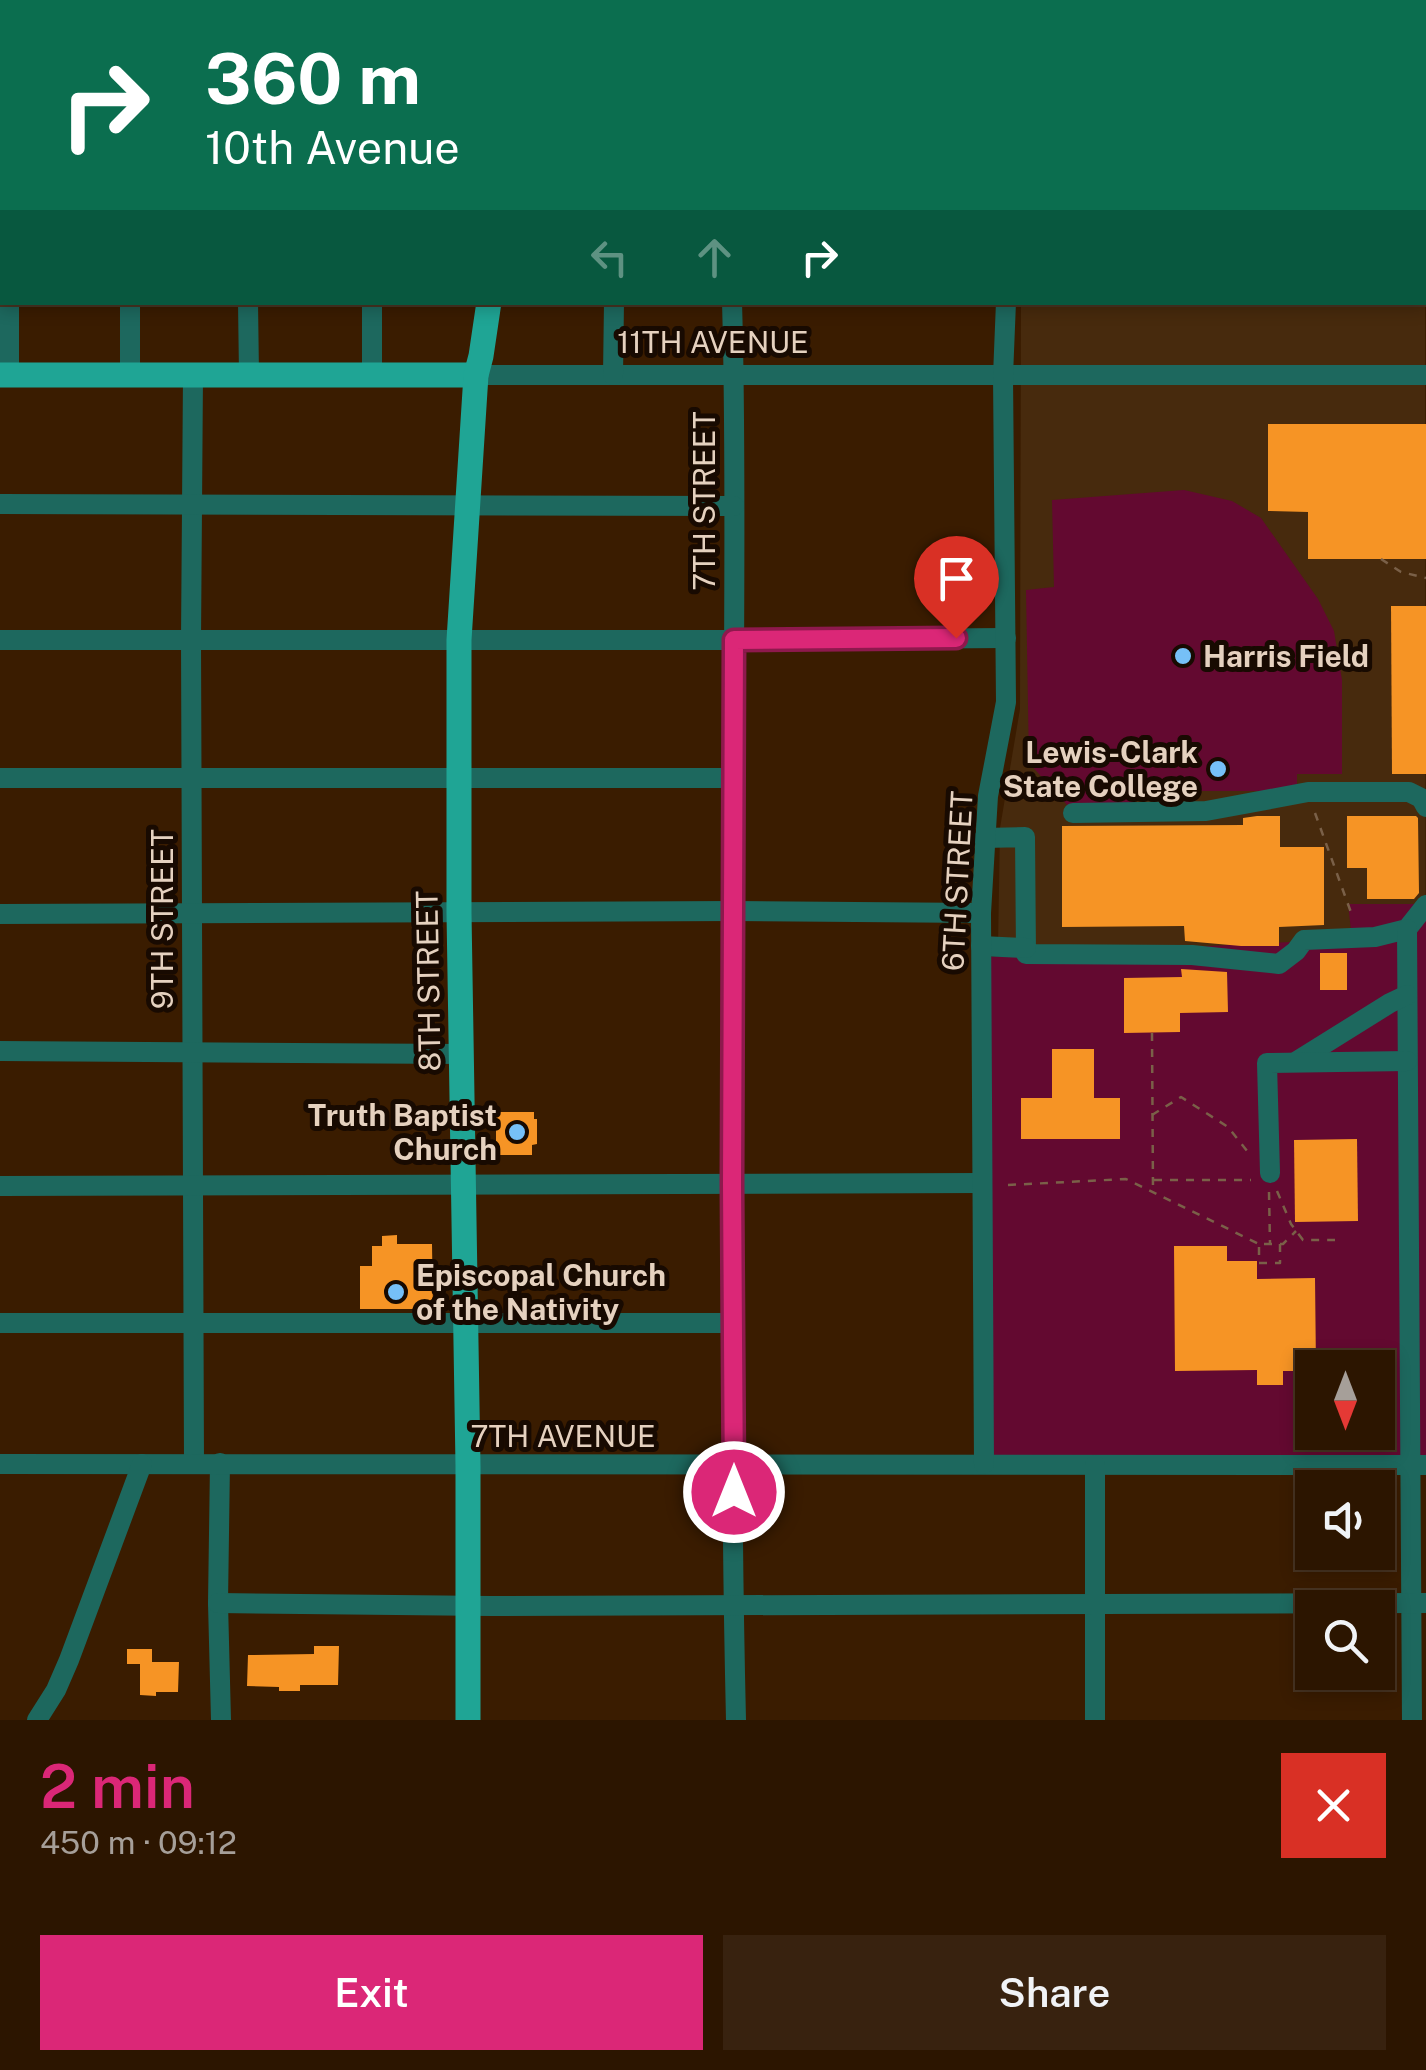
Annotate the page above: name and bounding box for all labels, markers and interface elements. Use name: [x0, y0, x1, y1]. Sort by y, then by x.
text: 360 m: [205, 37, 421, 120]
icon: right: [40, 40, 170, 170]
text: 10th Avenue: [205, 121, 460, 174]
icon: left: [582, 230, 637, 285]
icon: ahead: [687, 230, 742, 285]
icon: right: [792, 230, 847, 285]
street label: 11TH AVENUE: [617, 324, 809, 360]
street label: 7TH STREET: [686, 411, 722, 591]
pin: [914, 536, 999, 639]
icon: arrive: [929, 551, 984, 606]
place label: Harris Field: [1203, 638, 1369, 674]
marker: Harris Field: [1172, 645, 1194, 667]
place label: Lewis-Clark State College: [1003, 734, 1198, 804]
marker: Lewis-Clark State College: [1207, 758, 1229, 780]
street label: 6TH STREET: [934, 790, 980, 972]
street label: 9TH STREET: [144, 829, 180, 1009]
street label: 8TH STREET: [408, 890, 448, 1072]
place label: Truth Baptist Church: [308, 1097, 497, 1167]
marker: Truth Baptist Church: [506, 1121, 528, 1143]
place label: Episcopal Church of the Nativity: [416, 1257, 666, 1327]
marker: Episcopal Church of the Nativity: [385, 1281, 407, 1303]
north arrow: [1295, 1350, 1395, 1450]
map controls: [1295, 1350, 1395, 1690]
street label: 7TH AVENUE: [470, 1418, 656, 1454]
position arrow: [682, 1440, 786, 1544]
button: sound: [1295, 1470, 1395, 1570]
button: search: [1295, 1590, 1395, 1690]
text: 2 min: [40, 1751, 195, 1822]
button: close: [1281, 1753, 1386, 1858]
text: 450 m · 09:12: [40, 1824, 237, 1861]
button: Exit: [40, 1935, 703, 2050]
button: Share: [723, 1935, 1386, 2050]

